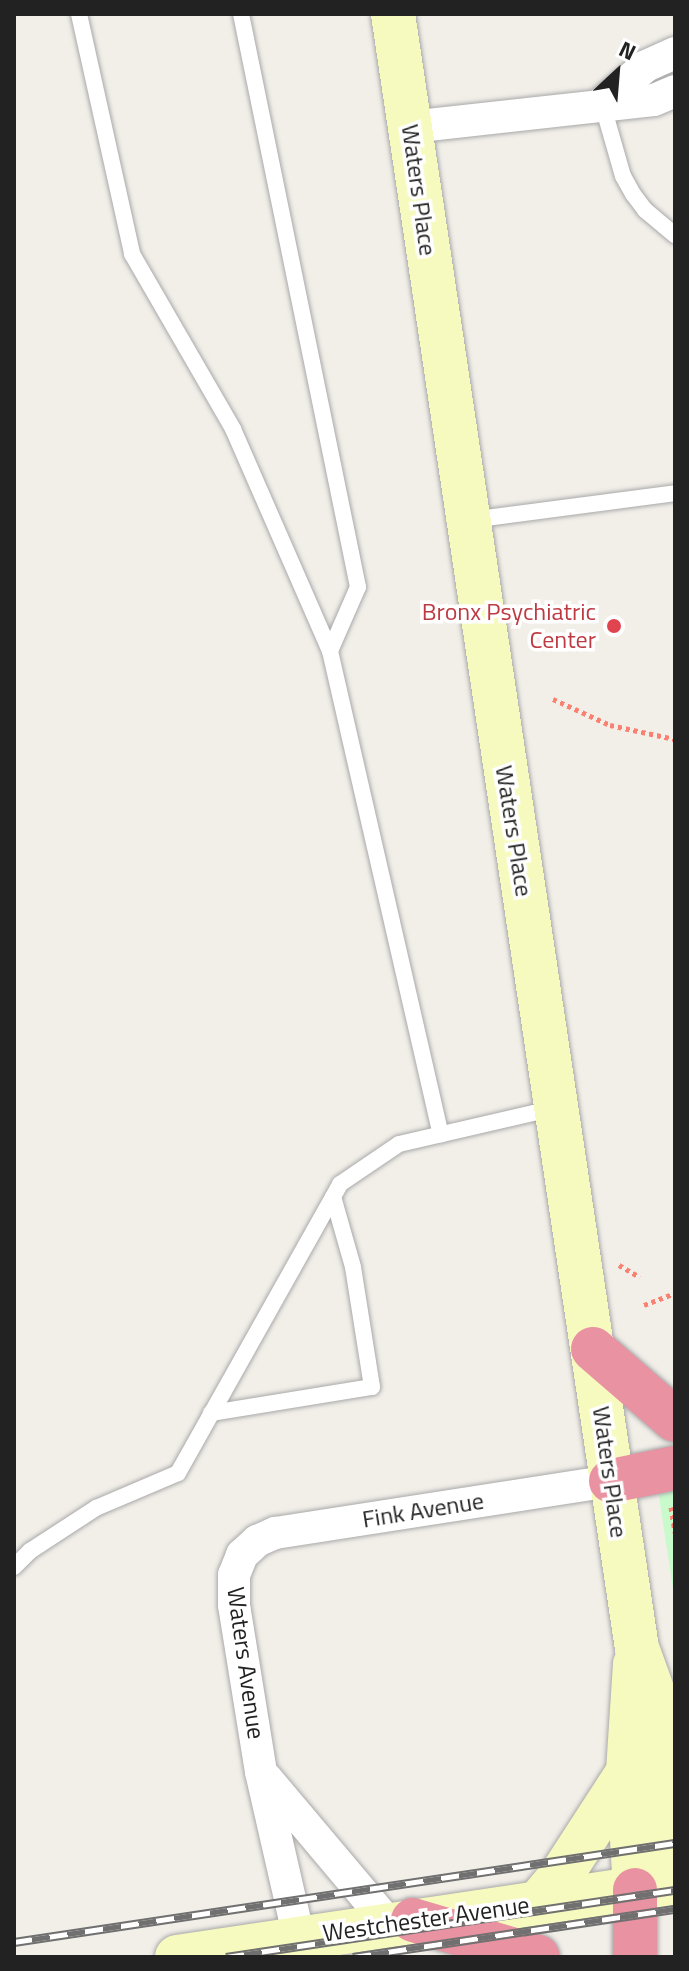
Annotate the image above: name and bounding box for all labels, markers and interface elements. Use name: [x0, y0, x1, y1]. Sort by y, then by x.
north arrow: [577, 32, 657, 112]
text: N: [613, 32, 642, 69]
street label: Waters Place: [396, 122, 442, 258]
place label: Bronx Psychiatric Center: [422, 598, 596, 654]
marker: Bronx Psychiatric Center: [603, 615, 625, 637]
street label: Waters Place: [489, 763, 539, 899]
street label: Waters Place: [587, 1404, 633, 1540]
street label: Fink Avenue: [360, 1486, 486, 1534]
street label: Waters Avenue: [221, 1585, 271, 1741]
street label: Westchester Avenue: [321, 1890, 531, 1948]

